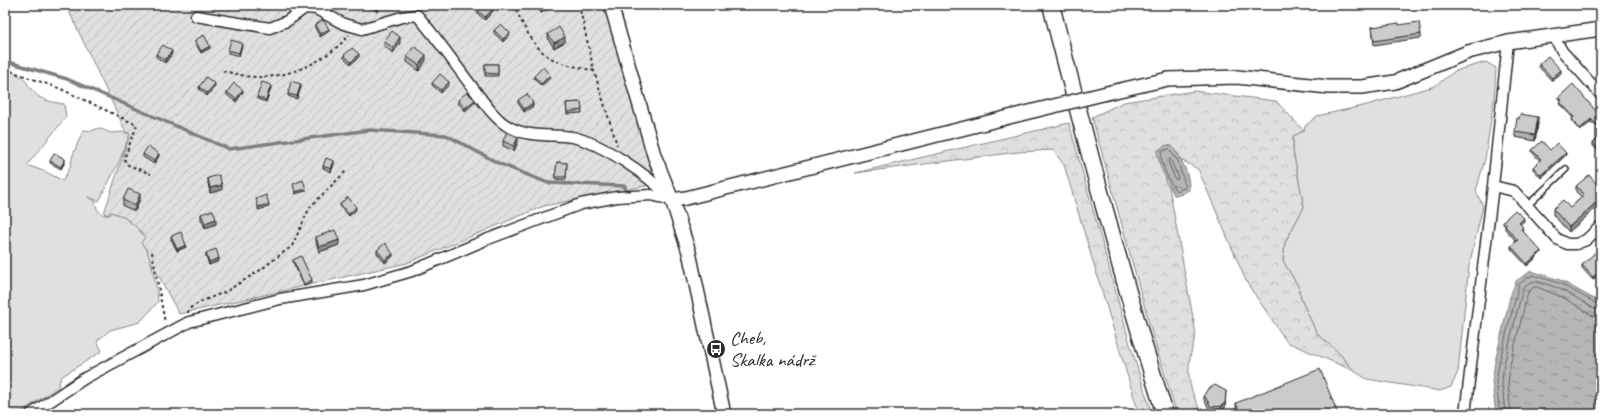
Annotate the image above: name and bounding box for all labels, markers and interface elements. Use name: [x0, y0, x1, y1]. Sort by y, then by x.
place label: Cheb, Skalka nádrž: [730, 326, 817, 372]
bus stop icon: Cheb, Skalka nádrž: [705, 338, 727, 360]

